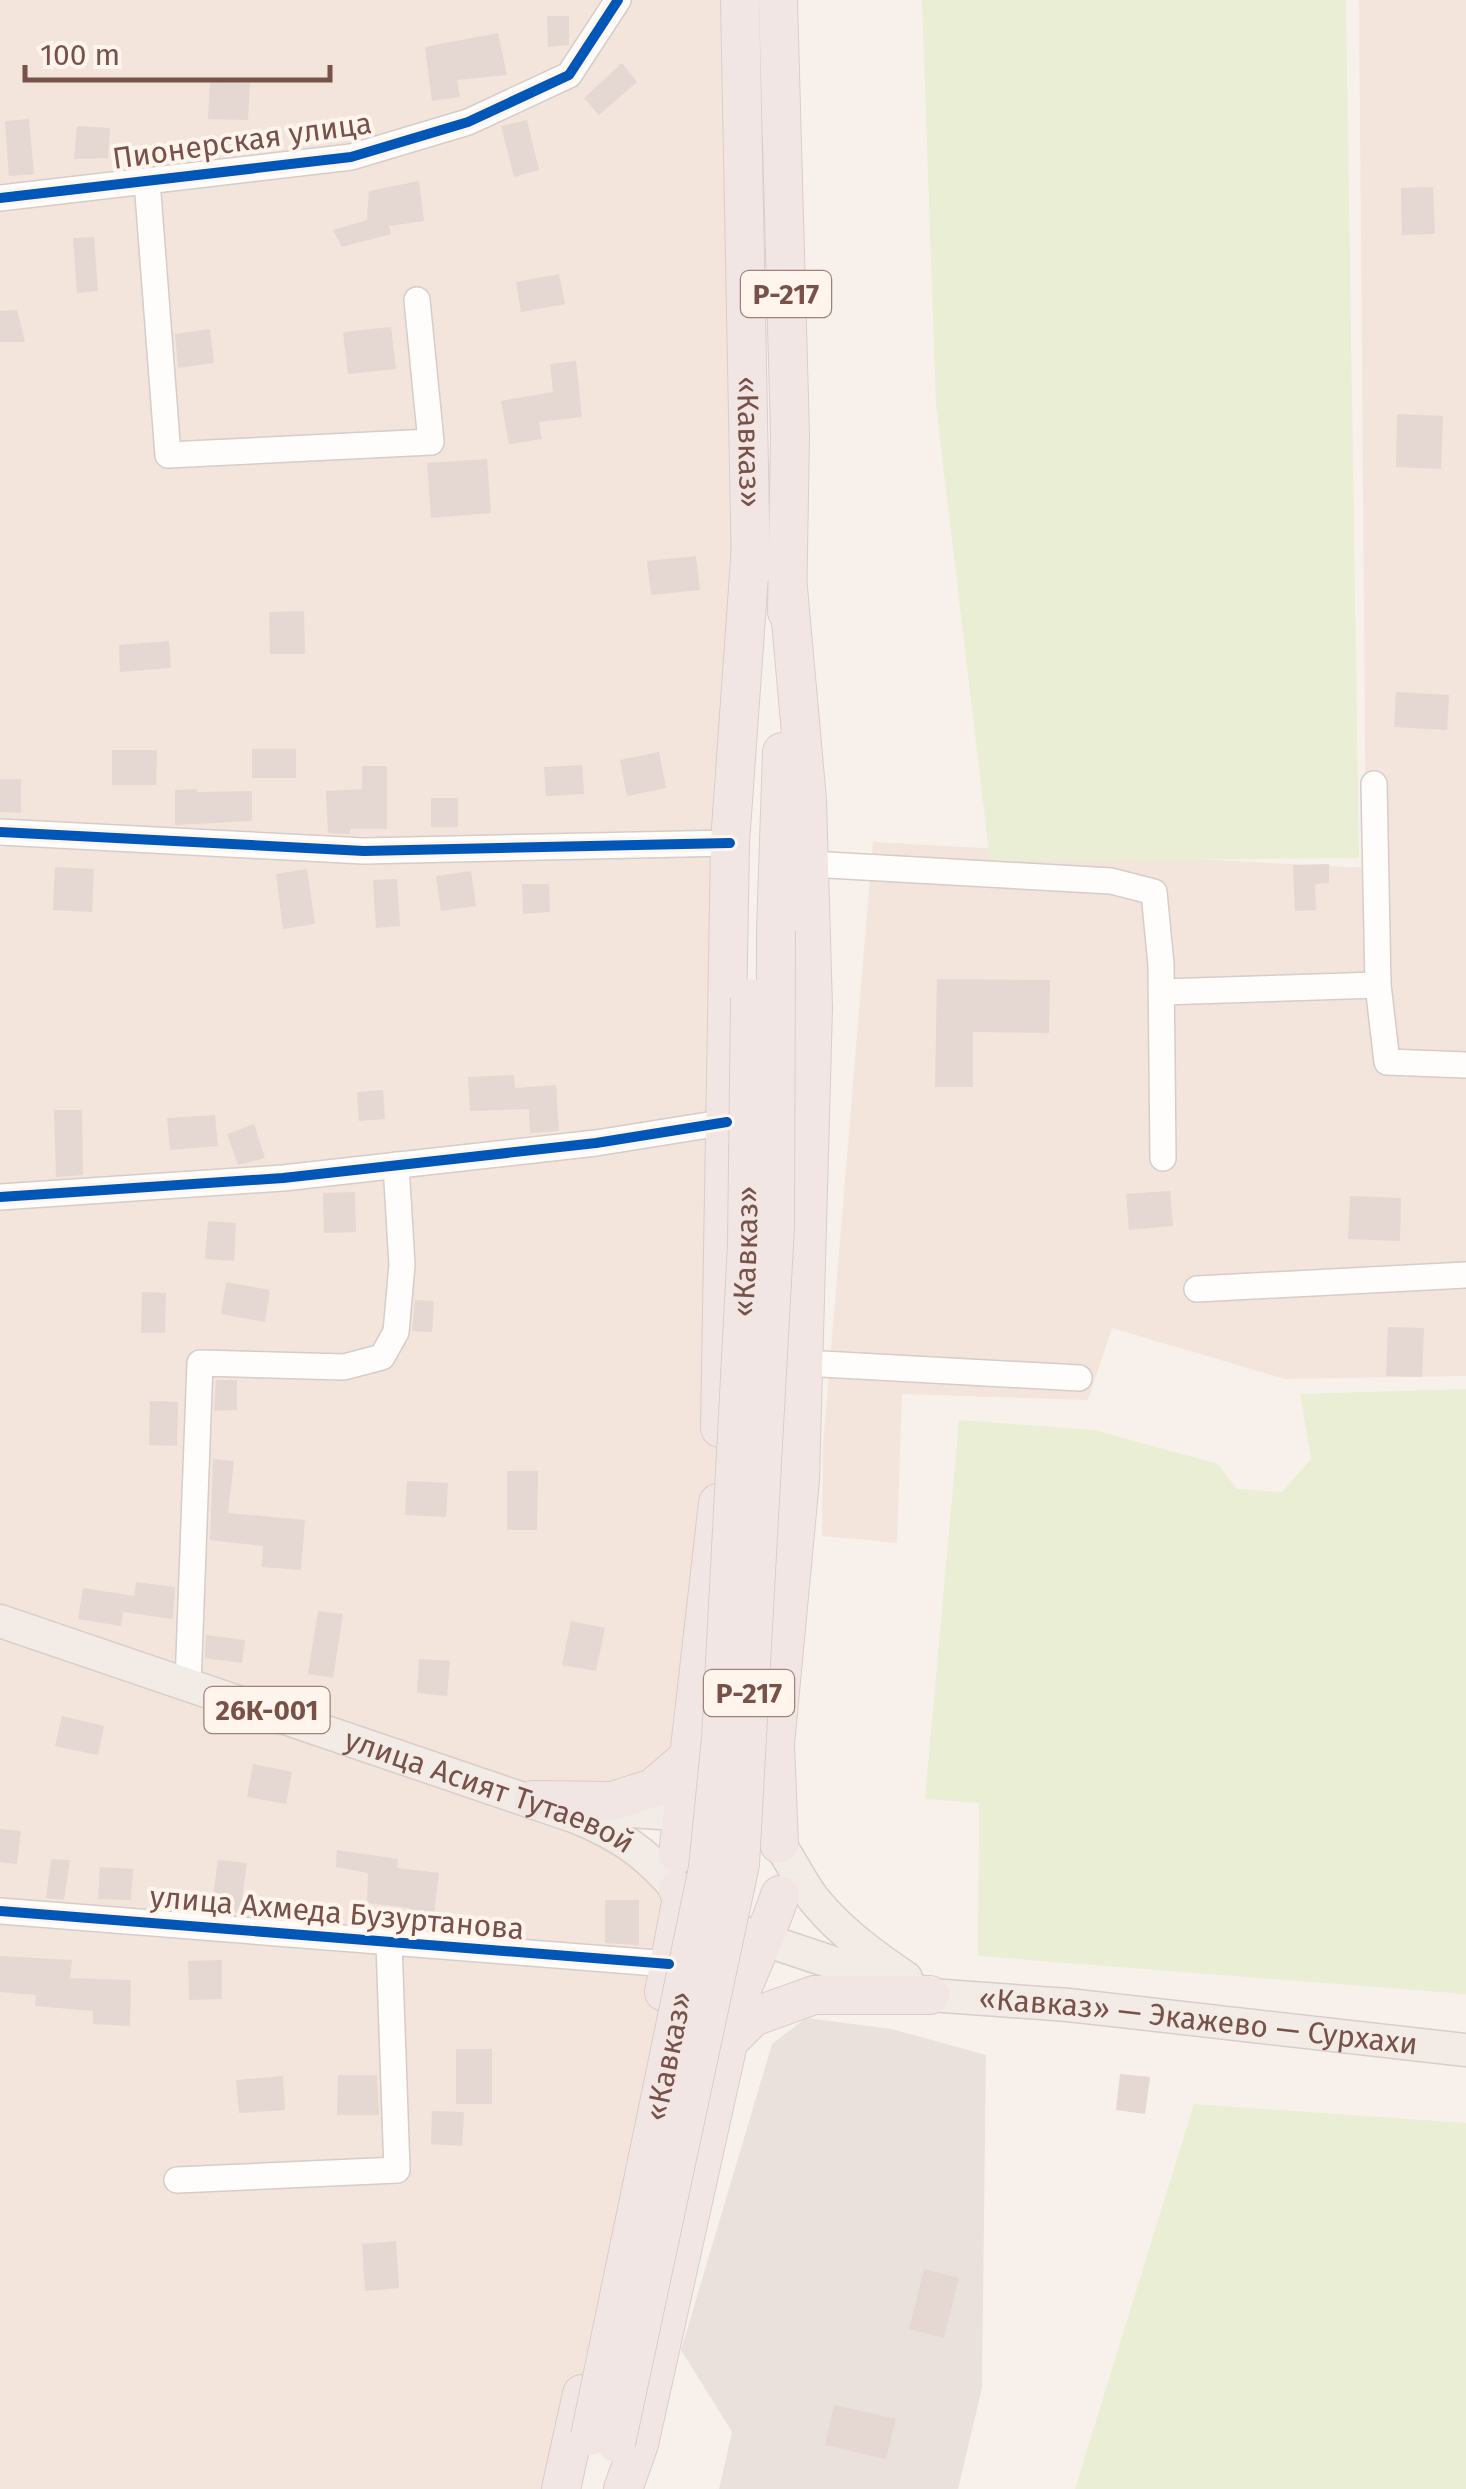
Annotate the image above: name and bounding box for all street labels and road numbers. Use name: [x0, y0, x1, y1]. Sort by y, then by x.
street label: Пионерская улица: [110, 105, 374, 177]
road number: Р-217: [741, 271, 831, 317]
street label: «Кавказ»: [729, 376, 768, 508]
street label: «Кавказ»: [725, 1186, 766, 1318]
road number: Р-217: [704, 1670, 794, 1716]
road number: 26К-001: [204, 1687, 330, 1733]
street label: улица Асият Тутаевой: [340, 1722, 641, 1861]
street label: улица Ахмеда Бузуртанова: [148, 1879, 526, 1947]
street label: «Кавказ» — Экажево — Сурхахи: [978, 1981, 1419, 2062]
street label: «Кавказ»: [638, 1988, 700, 2124]

